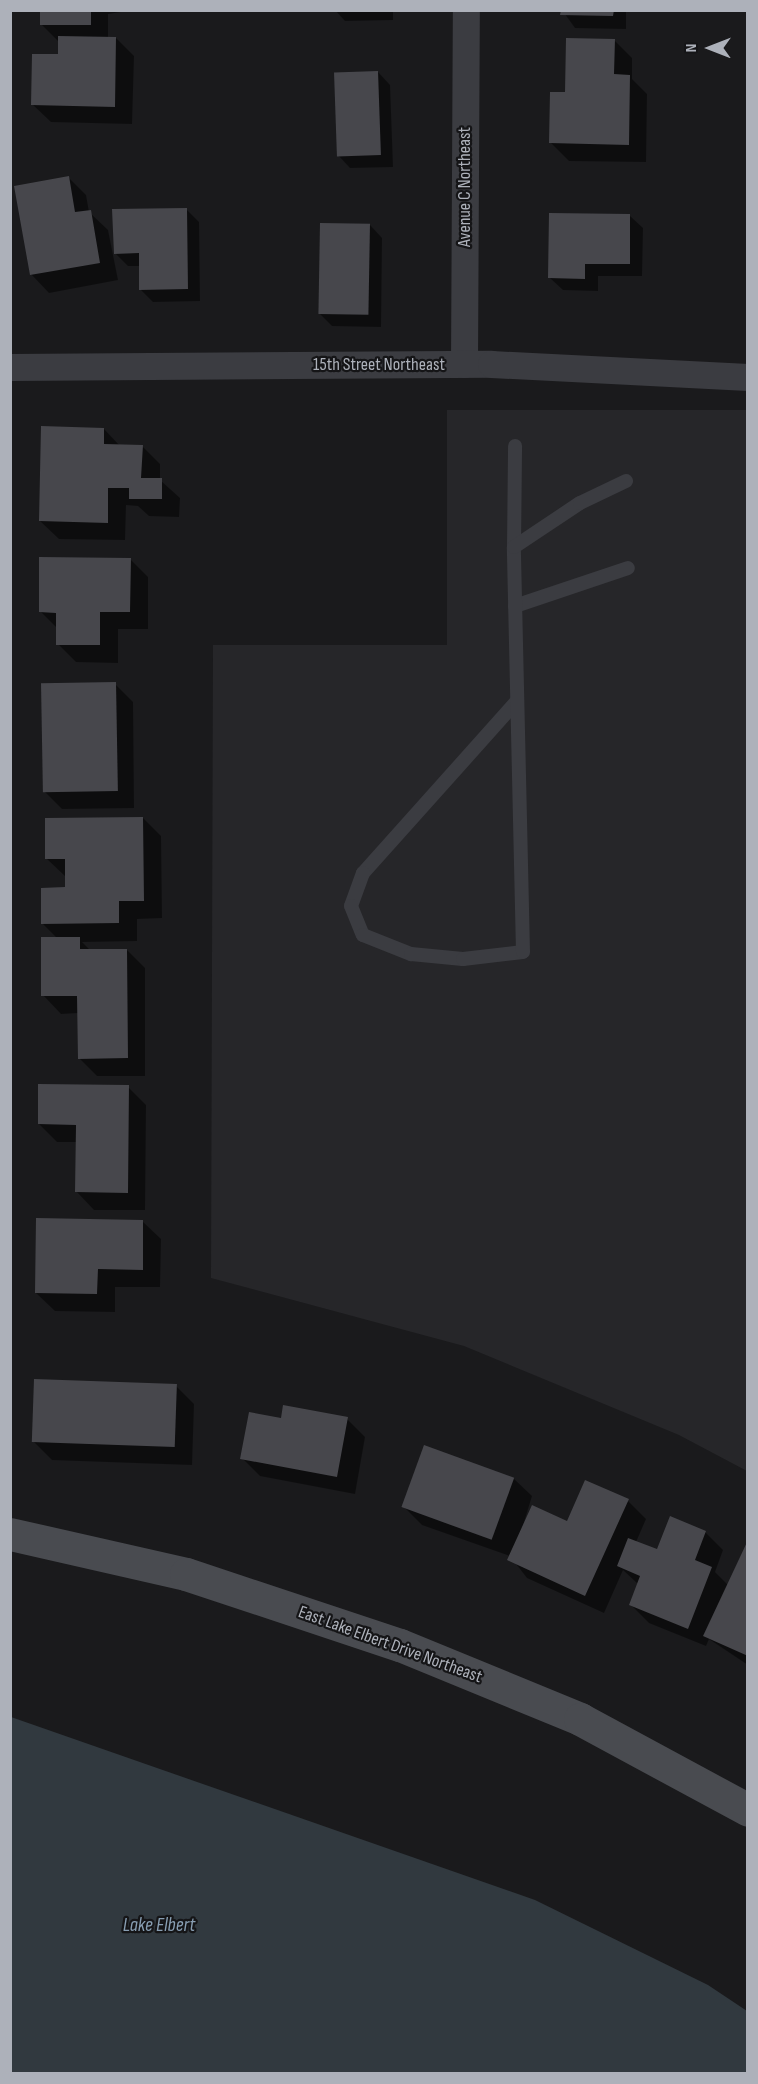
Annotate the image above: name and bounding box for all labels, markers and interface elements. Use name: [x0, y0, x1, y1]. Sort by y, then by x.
north arrow: [680, 18, 740, 78]
text: N: [682, 44, 701, 52]
street label: Avenue C Northeast: [454, 127, 476, 247]
street label: 15th Street Northeast: [313, 354, 445, 376]
street label: East Lake Elbert Drive Northeast: [295, 1602, 485, 1688]
water label: Lake Elbert: [123, 1913, 195, 1937]

